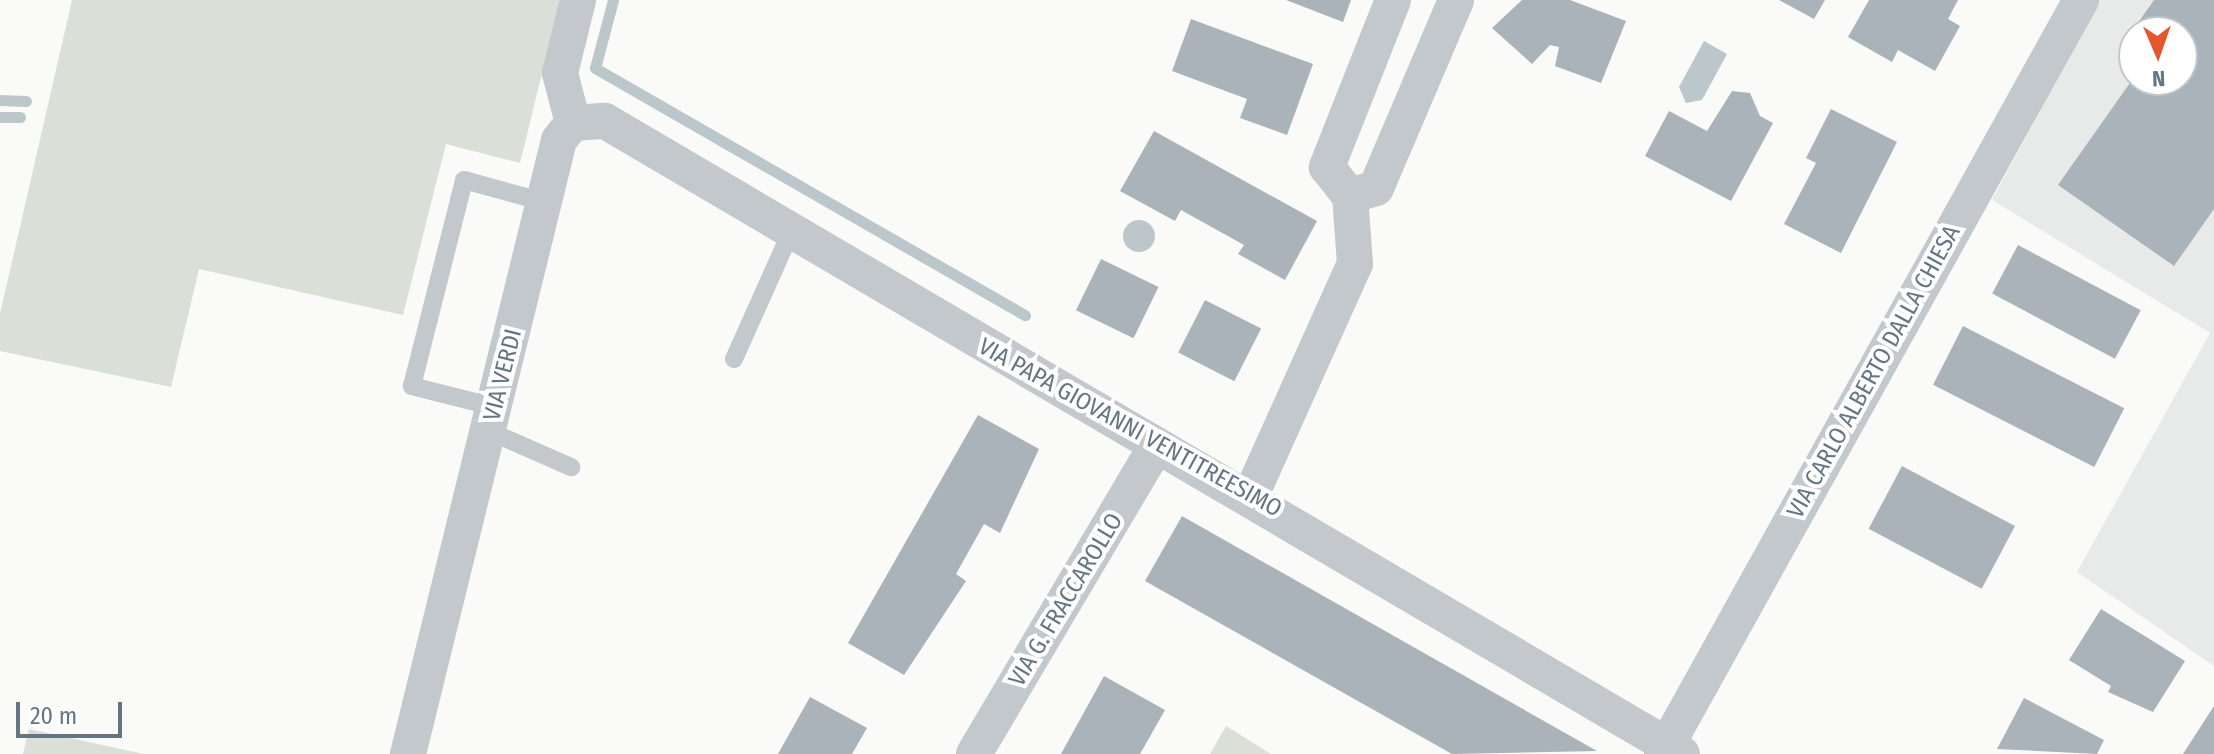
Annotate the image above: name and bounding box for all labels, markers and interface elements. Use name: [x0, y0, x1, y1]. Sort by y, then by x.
north arrow: [2118, 16, 2198, 96]
text: N: [2152, 65, 2166, 92]
street label: VIA CARLO ALBERTO DALLA CHIESA: [1781, 221, 1967, 523]
street label: VIA VERDI: [478, 326, 528, 424]
street label: VIA PAPA GIOVANNI VENTITREESIMO: [973, 332, 1287, 524]
street label: VIA G. FRACCAROLLO: [1003, 508, 1129, 692]
scale bar: [20, 686, 126, 736]
text: 20 m: [30, 702, 77, 730]

